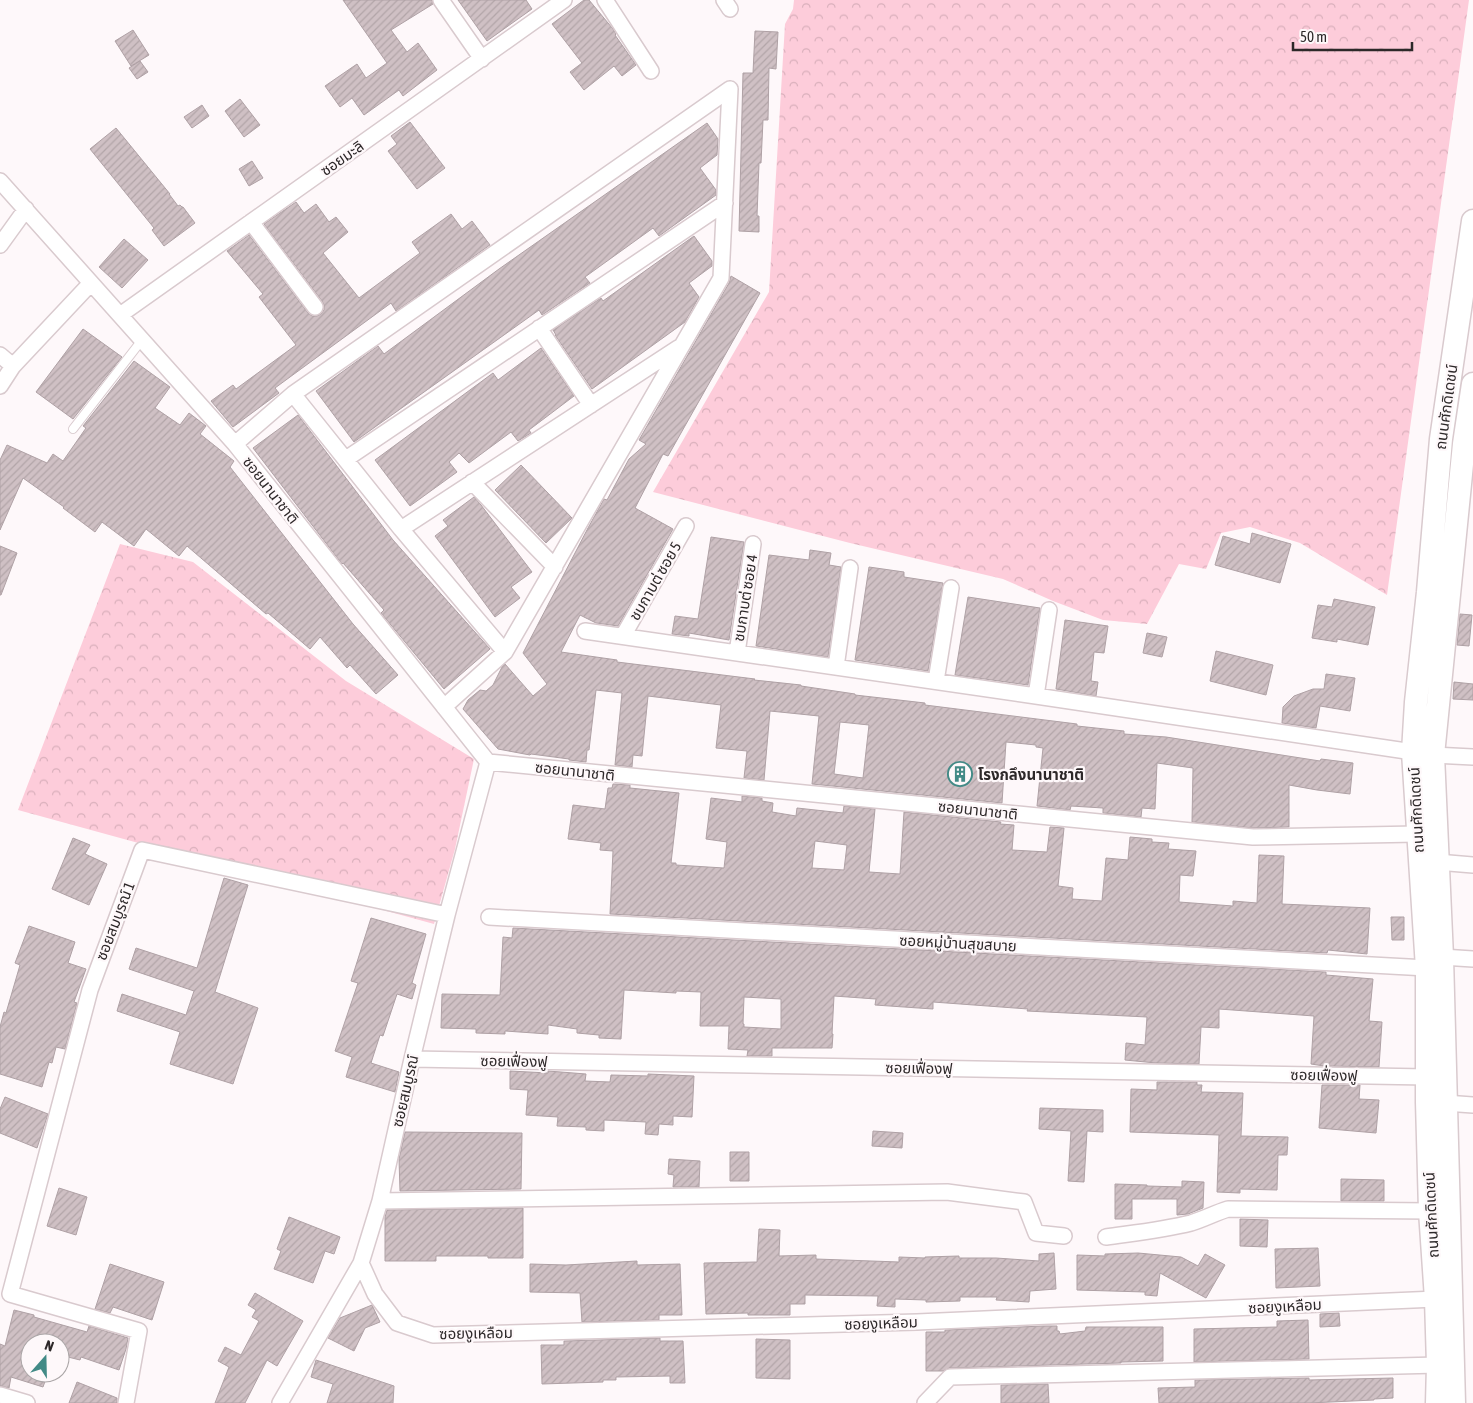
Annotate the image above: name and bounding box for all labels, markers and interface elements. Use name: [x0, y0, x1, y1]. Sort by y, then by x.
scale bar: [1293, 20, 1412, 52]
text: 50 m: [1300, 28, 1327, 45]
street label: ซอยมะลิ: [317, 137, 367, 179]
street label: ถนนศักดิเดชน์: [1432, 363, 1460, 451]
street label: ซอยนานาชาติ: [240, 453, 302, 527]
street label: ชบกาบต่ ซอย 5: [626, 539, 684, 623]
street label: ชบกาบต่ ซอย 4: [730, 553, 760, 643]
street label: ซอยนานาชาติ: [534, 758, 616, 784]
building icon: โรงกลึงนานาชาติ: [947, 761, 973, 787]
place label: โรงกลึงนานาชาติ: [978, 766, 1084, 783]
street label: ถนนศักดิเดชน์: [1405, 767, 1427, 853]
street label: ซอยนานาชาติ: [937, 797, 1019, 823]
street label: ซอยสมบูรณ์ 1: [92, 879, 139, 963]
street label: ซอยหมู่บ้านสุขสบาย: [899, 931, 1017, 956]
street label: ซอยเฟื่องฟู: [480, 1050, 548, 1071]
street label: ซอยสมบูรณ์: [388, 1053, 423, 1129]
street label: ซอยเฟื่องฟู: [885, 1057, 953, 1078]
street label: ซอยเฟื่องฟู: [1290, 1064, 1358, 1085]
street label: ถนนศักดิเดชน์: [1420, 1172, 1442, 1258]
street label: ซอยงูเหลือม: [1248, 1296, 1322, 1317]
street label: ซอยงูเหลือม: [844, 1313, 918, 1334]
street label: ซอยงูเหลือม: [439, 1324, 513, 1343]
north arrow: [20, 1333, 70, 1383]
text: N: [43, 1337, 56, 1355]

